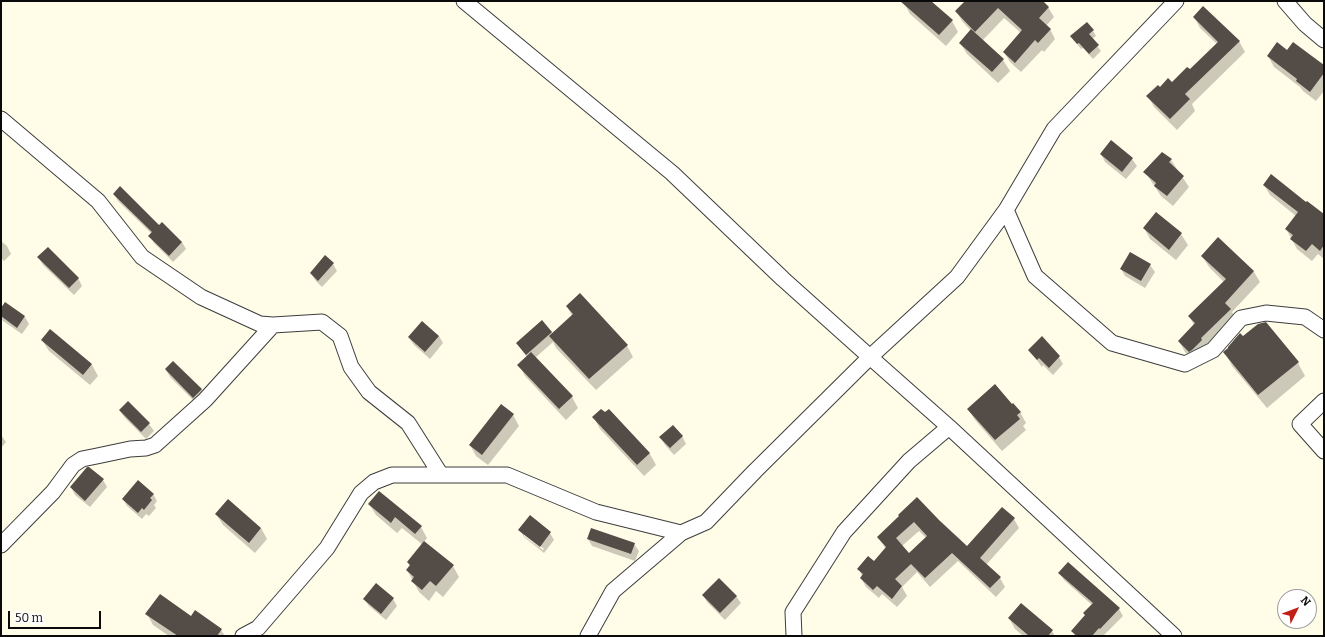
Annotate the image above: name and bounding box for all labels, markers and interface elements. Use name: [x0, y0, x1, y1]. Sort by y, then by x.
north arrow: [1277, 589, 1317, 629]
text: N: [1298, 594, 1313, 609]
scale bar: [10, 603, 103, 629]
text: 50 m: [15, 611, 43, 625]

